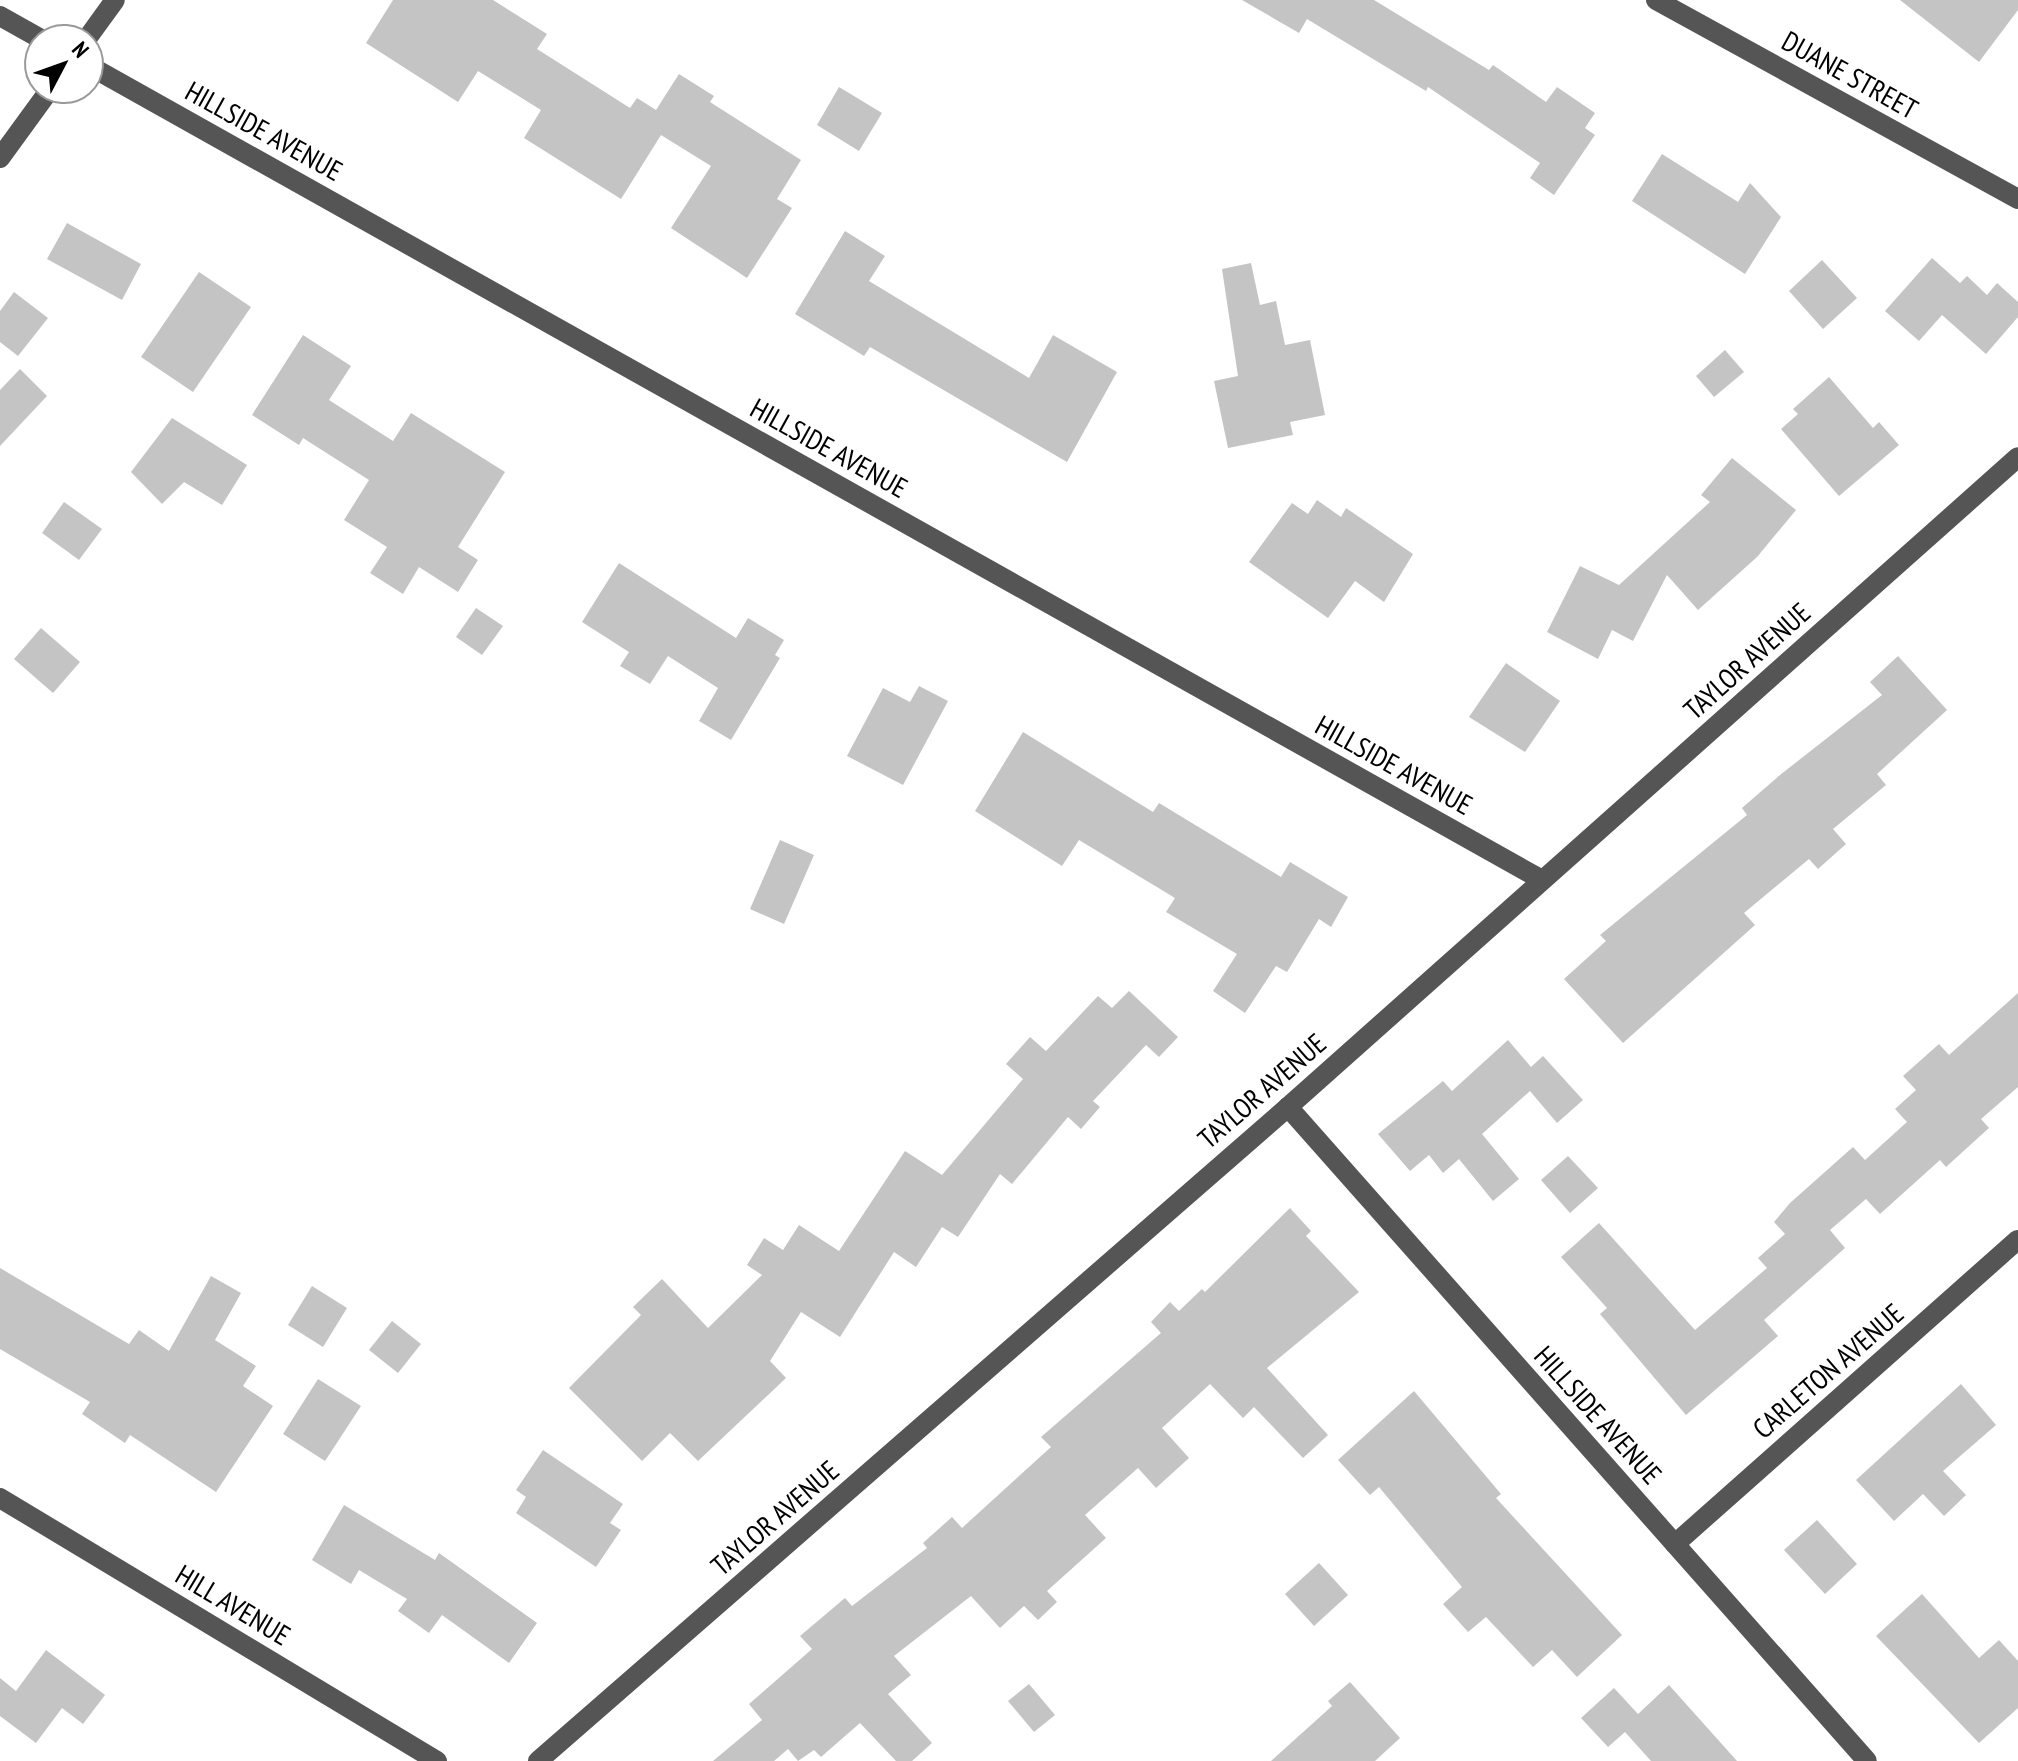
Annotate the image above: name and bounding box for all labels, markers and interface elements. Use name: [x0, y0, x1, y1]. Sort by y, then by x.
north arrow: [24, 24, 104, 104]
street label: DUANE STREET: [1776, 24, 1924, 126]
text: N: [66, 36, 95, 63]
street label: HILLSIDE AVENUE: [179, 74, 349, 188]
street label: HILLSIDE AVENUE: [744, 391, 914, 505]
street label: TAYLOR AVENUE: [1677, 595, 1817, 727]
street label: HILLSIDE AVENUE: [1309, 708, 1479, 822]
street label: TAYLOR AVENUE: [1191, 1026, 1333, 1156]
street label: CARLETON AVENUE: [1746, 1296, 1910, 1446]
street label: HILLSIDE AVENUE: [1527, 1339, 1669, 1491]
street label: TAYLOR AVENUE: [704, 1453, 846, 1583]
street label: HILL AVENUE: [169, 1557, 297, 1653]

